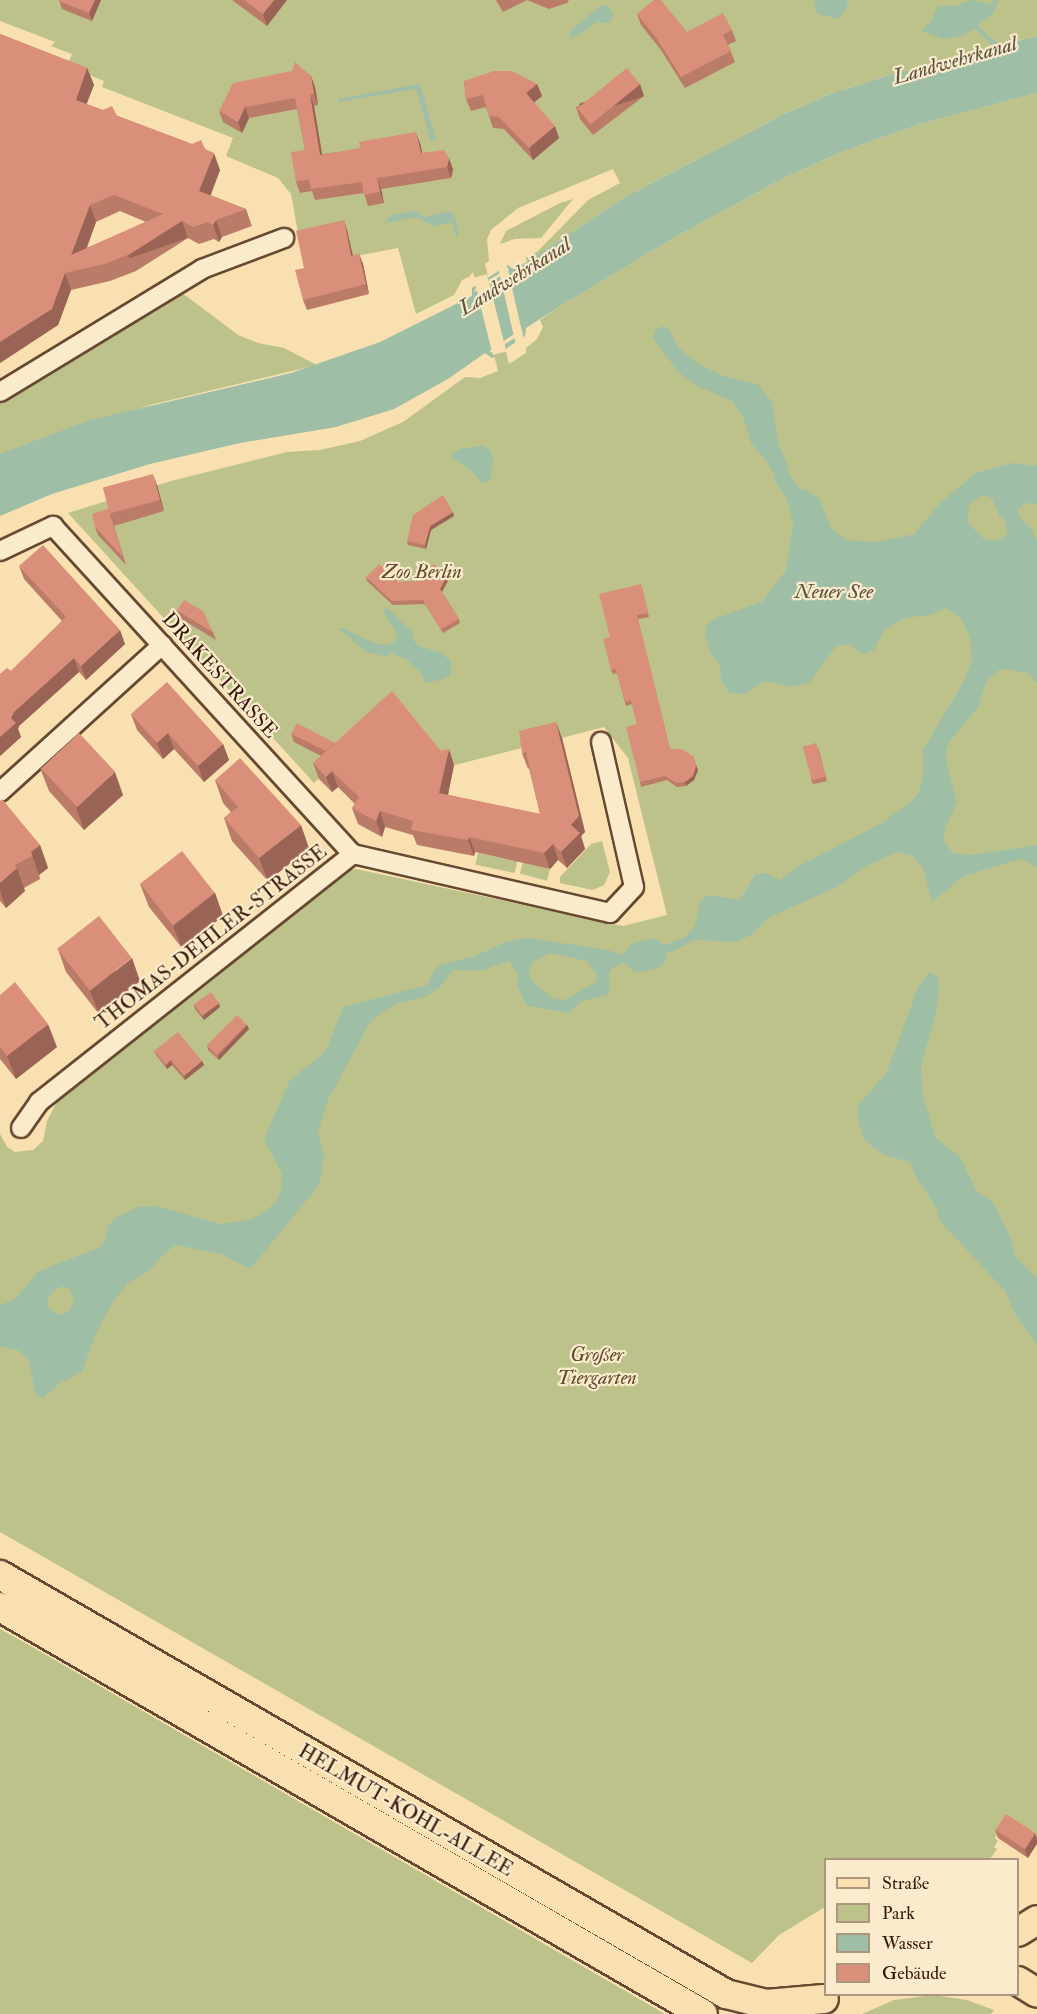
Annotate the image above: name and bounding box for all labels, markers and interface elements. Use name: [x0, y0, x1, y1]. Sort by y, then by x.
water label: Landwehrkanal: [890, 31, 1020, 91]
water label: Landwehrkanal: [454, 233, 576, 321]
park label: Zoo Berlin: [382, 559, 462, 583]
water label: Neuer See: [795, 579, 873, 605]
street label: DRAKESTRASSE: [157, 607, 283, 743]
street label: THOMAS-DEHLER-STRASSE: [91, 839, 331, 1035]
park label: Großer Tiergarten: [557, 1342, 637, 1389]
street label: HELMUT-KOHL-ALLEE: [294, 1739, 518, 1881]
legend: [824, 1858, 1019, 1996]
text: Straße: [882, 1872, 929, 1895]
text: Park: [882, 1902, 915, 1925]
text: Wasser: [882, 1932, 933, 1955]
text: Gebäude: [882, 1962, 947, 1985]

